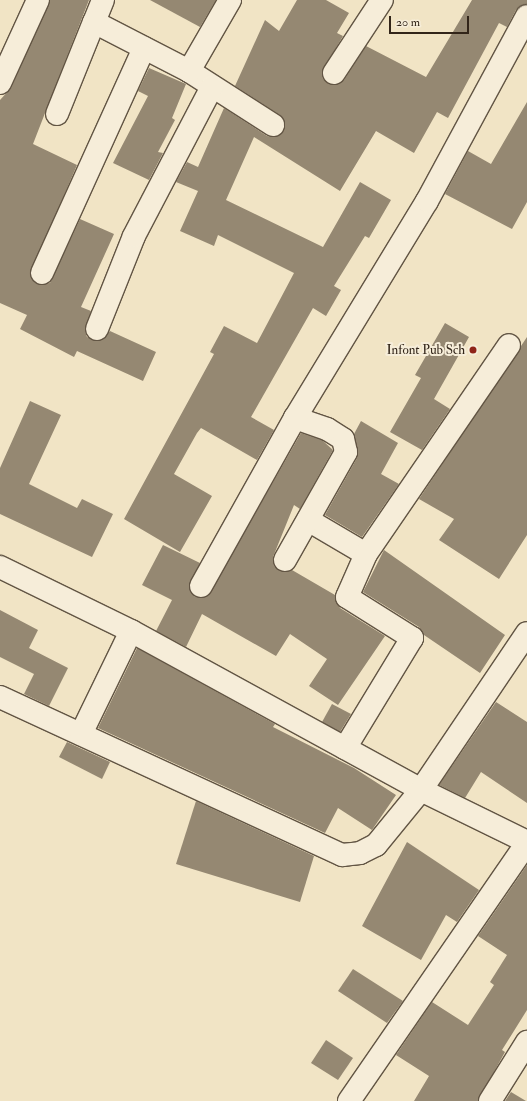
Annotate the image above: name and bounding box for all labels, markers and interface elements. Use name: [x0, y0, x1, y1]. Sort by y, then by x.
scale bar: [391, 8, 471, 34]
text: 20 m: [396, 15, 420, 30]
place label: Infont Pub Sch: [386, 342, 465, 358]
marker: Infont Pub Sch: [468, 345, 478, 355]

